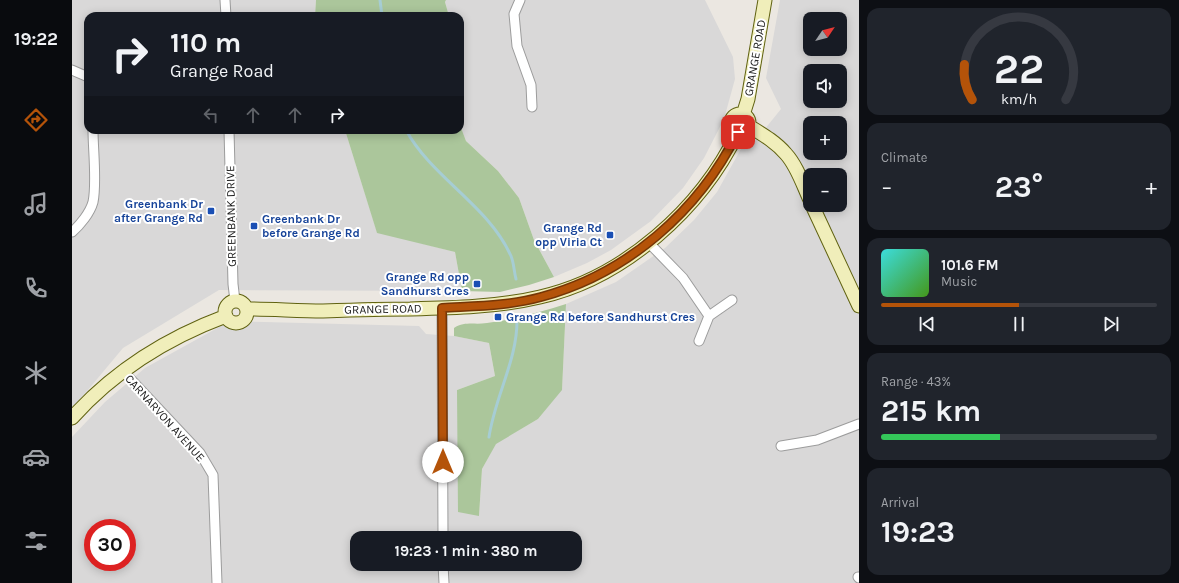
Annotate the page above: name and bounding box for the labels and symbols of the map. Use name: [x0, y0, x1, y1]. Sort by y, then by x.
north arrow: [803, 12, 847, 56]
street label: GRANGE ROAD: [741, 19, 769, 97]
pin: [721, 115, 755, 149]
street label: GREENBANK DRIVE: [223, 165, 239, 267]
place label: Greenbank Dr after Grange Rd: [114, 197, 203, 225]
marker: Greenbank Dr after Grange Rd: [206, 206, 216, 216]
place label: Greenbank Dr before Grange Rd: [262, 212, 360, 240]
marker: Greenbank Dr before Grange Rd: [249, 221, 259, 231]
place label: Grange Rd opp Viria Ct: [535, 221, 602, 249]
marker: Grange Rd opp Viria Ct: [605, 230, 615, 240]
place label: Grange Rd opp Sandhurst Cres: [381, 270, 469, 298]
marker: Grange Rd opp Sandhurst Cres: [472, 279, 482, 289]
street label: GRANGE ROAD: [344, 301, 422, 317]
place label: Grange Rd before Sandhurst Cres: [506, 310, 695, 324]
marker: Grange Rd before Sandhurst Cres: [493, 312, 503, 322]
street label: CARNARVON AVENUE: [122, 372, 208, 464]
position arrow: [422, 441, 464, 483]
speed limit sign: 30: [84, 519, 136, 571]

